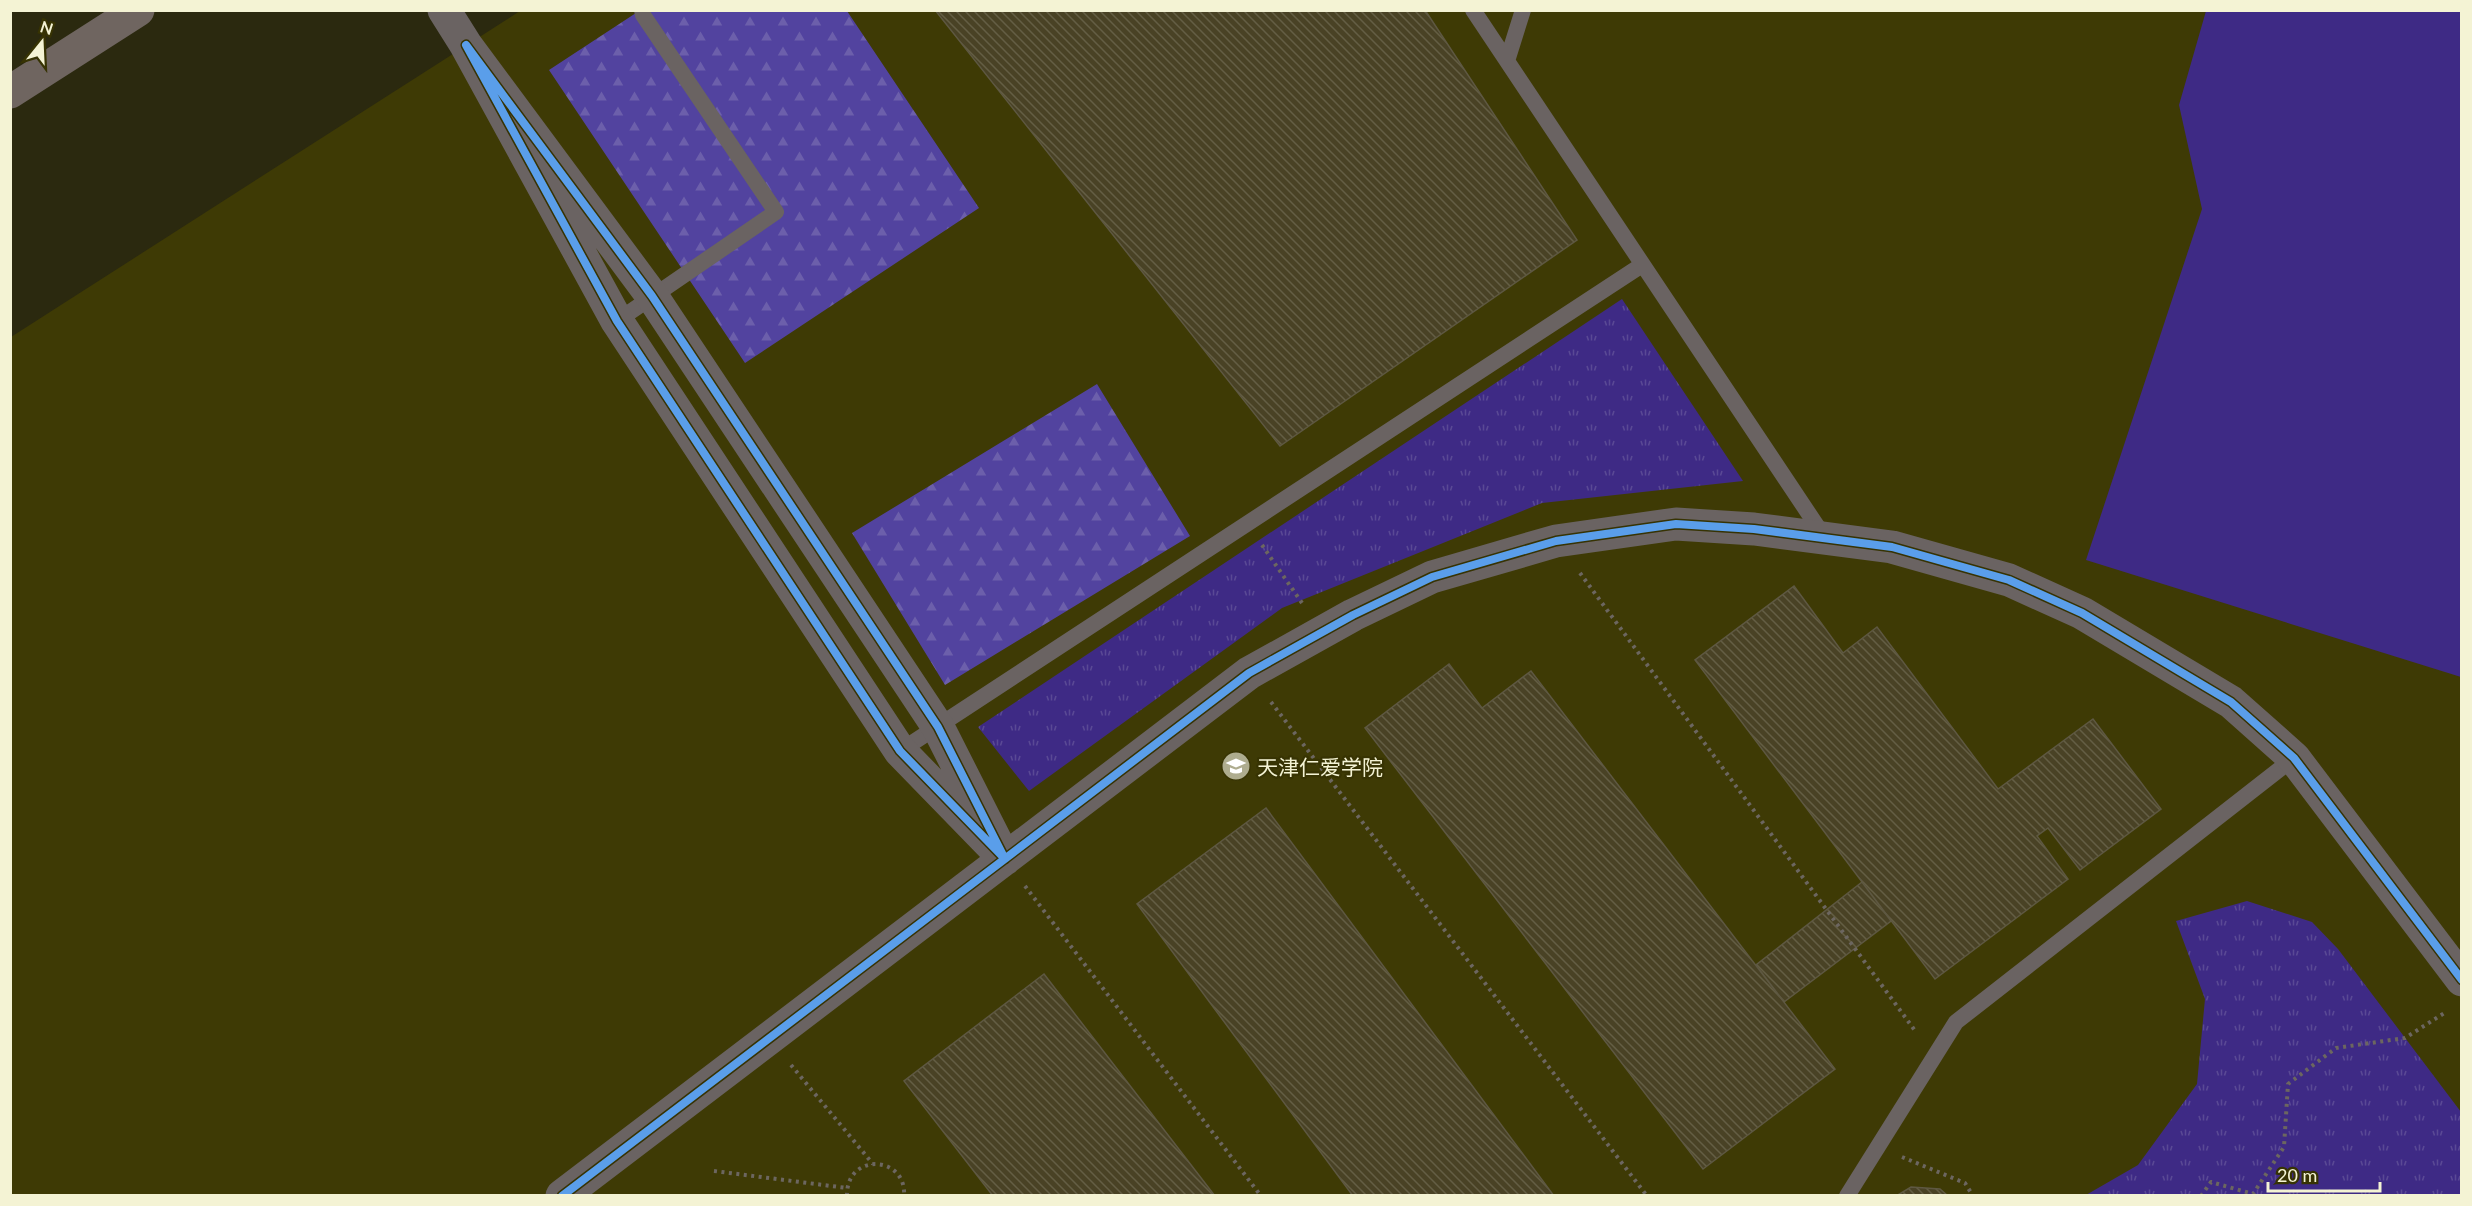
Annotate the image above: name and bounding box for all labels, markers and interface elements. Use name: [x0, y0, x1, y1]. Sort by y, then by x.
north arrow: [12, 12, 72, 72]
text: N: [38, 16, 56, 38]
school or university icon: 天津仁爱学院: [1220, 750, 1252, 782]
place label: 天津仁爱学院: [1257, 754, 1383, 779]
scale bar: [2268, 1155, 2380, 1193]
text: 20 m: [2277, 1164, 2317, 1186]

